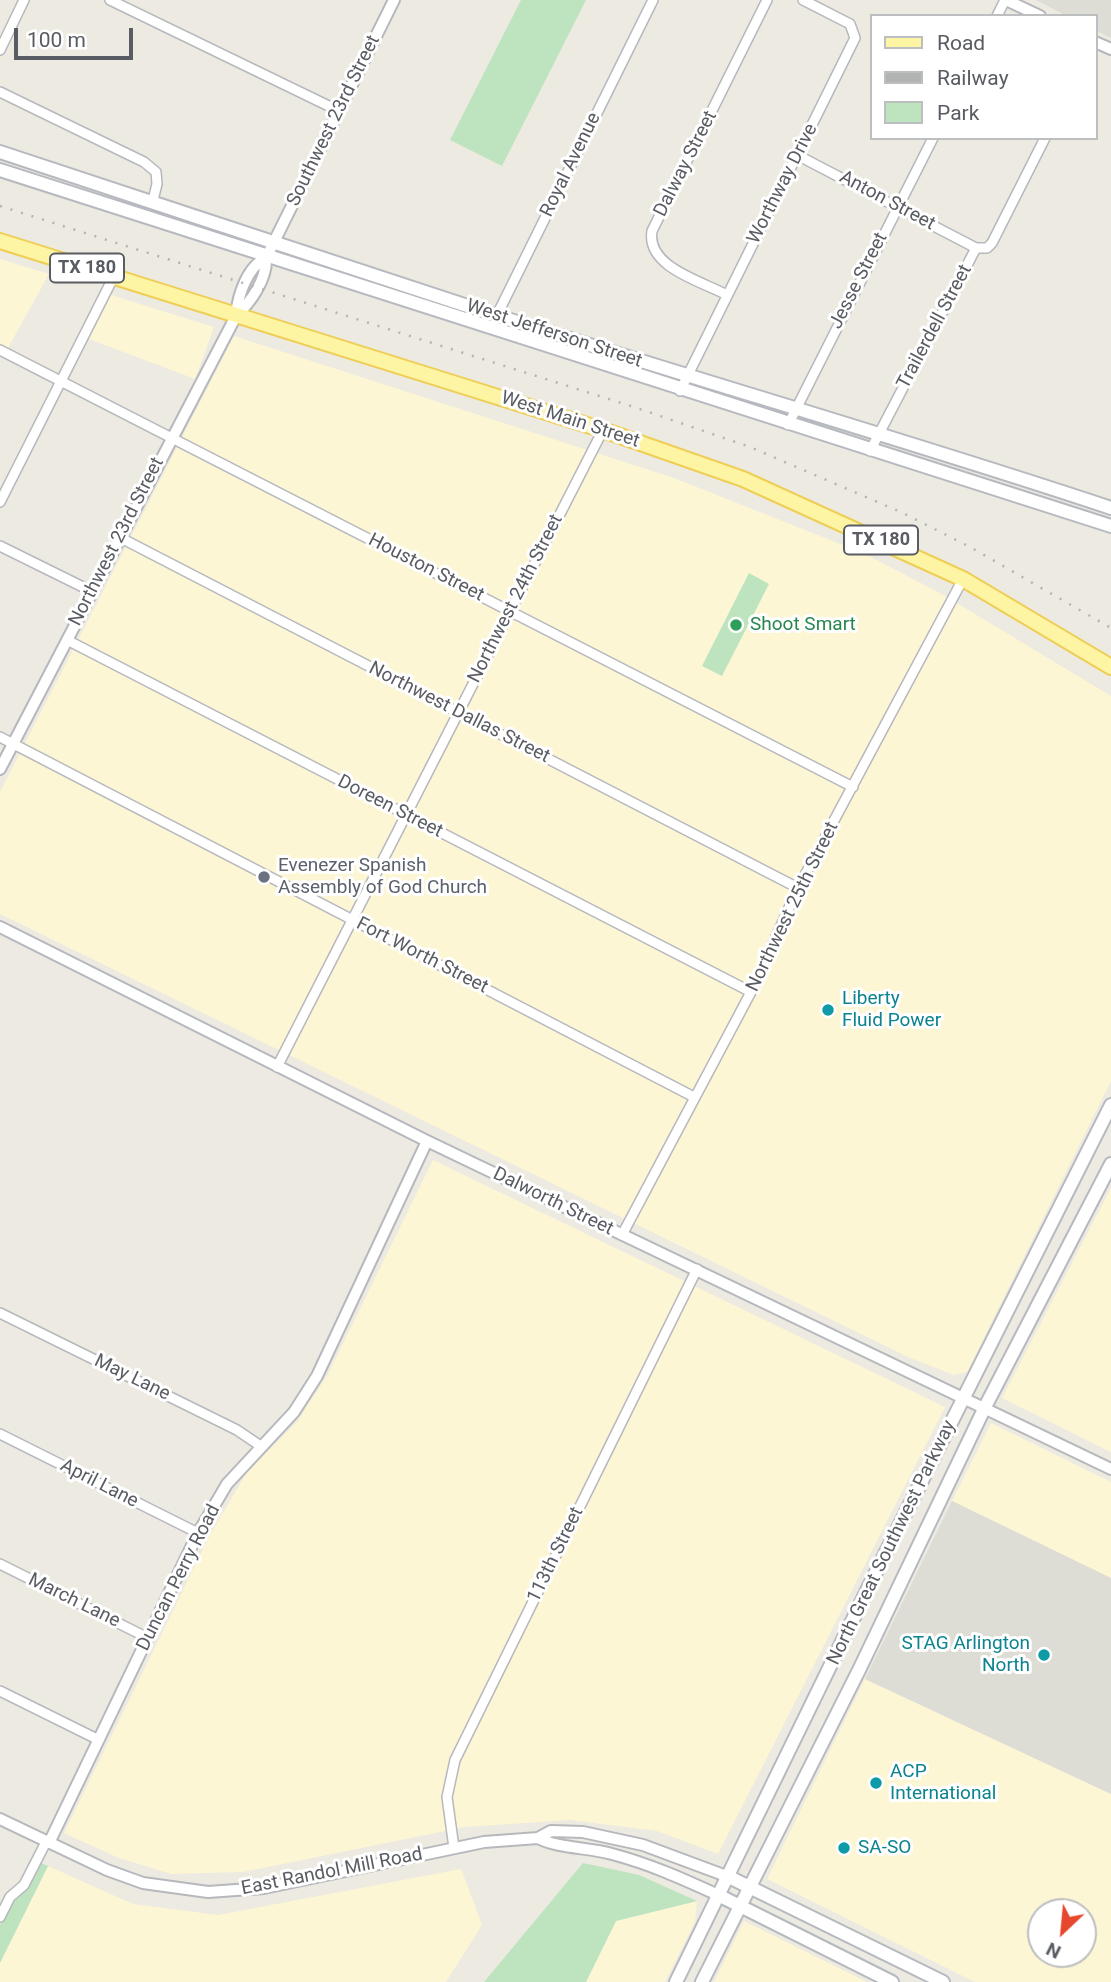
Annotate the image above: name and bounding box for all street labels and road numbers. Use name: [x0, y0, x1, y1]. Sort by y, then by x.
street label: Southwest 23rd Street: [283, 32, 385, 210]
street label: Dalway Street: [650, 107, 722, 221]
street label: Royal Avenue: [536, 109, 606, 221]
street label: Worthway Drive: [743, 120, 823, 248]
street label: Anton Street: [835, 166, 939, 236]
street label: Jesse Street: [825, 229, 893, 333]
road number: TX 180: [50, 254, 124, 282]
street label: Trailerdell Street: [893, 261, 977, 393]
street label: West Jefferson Street: [463, 295, 645, 373]
street label: West Main Street: [498, 387, 642, 453]
street label: Northwest 23rd Street: [65, 454, 169, 630]
street label: Northwest 24th Street: [464, 511, 568, 687]
road number: TX 180: [844, 526, 918, 554]
street label: Houston Street: [364, 529, 488, 607]
street label: Northwest Dallas Street: [365, 657, 553, 769]
street label: Doreen Street: [334, 771, 446, 843]
street label: Northwest 25th Street: [742, 818, 844, 996]
street label: Fort Worth Street: [352, 913, 492, 999]
street label: Dalworth Street: [489, 1163, 617, 1241]
street label: May Lane: [90, 1350, 174, 1406]
street label: North Great Southwest Parkway: [823, 1417, 961, 1669]
street label: April Lane: [56, 1455, 142, 1513]
street label: Duncan Perry Road: [132, 1501, 226, 1655]
street label: 113th Street: [523, 1503, 589, 1607]
street label: March Lane: [24, 1569, 124, 1633]
street label: East Randol Mill Road: [239, 1843, 425, 1901]

